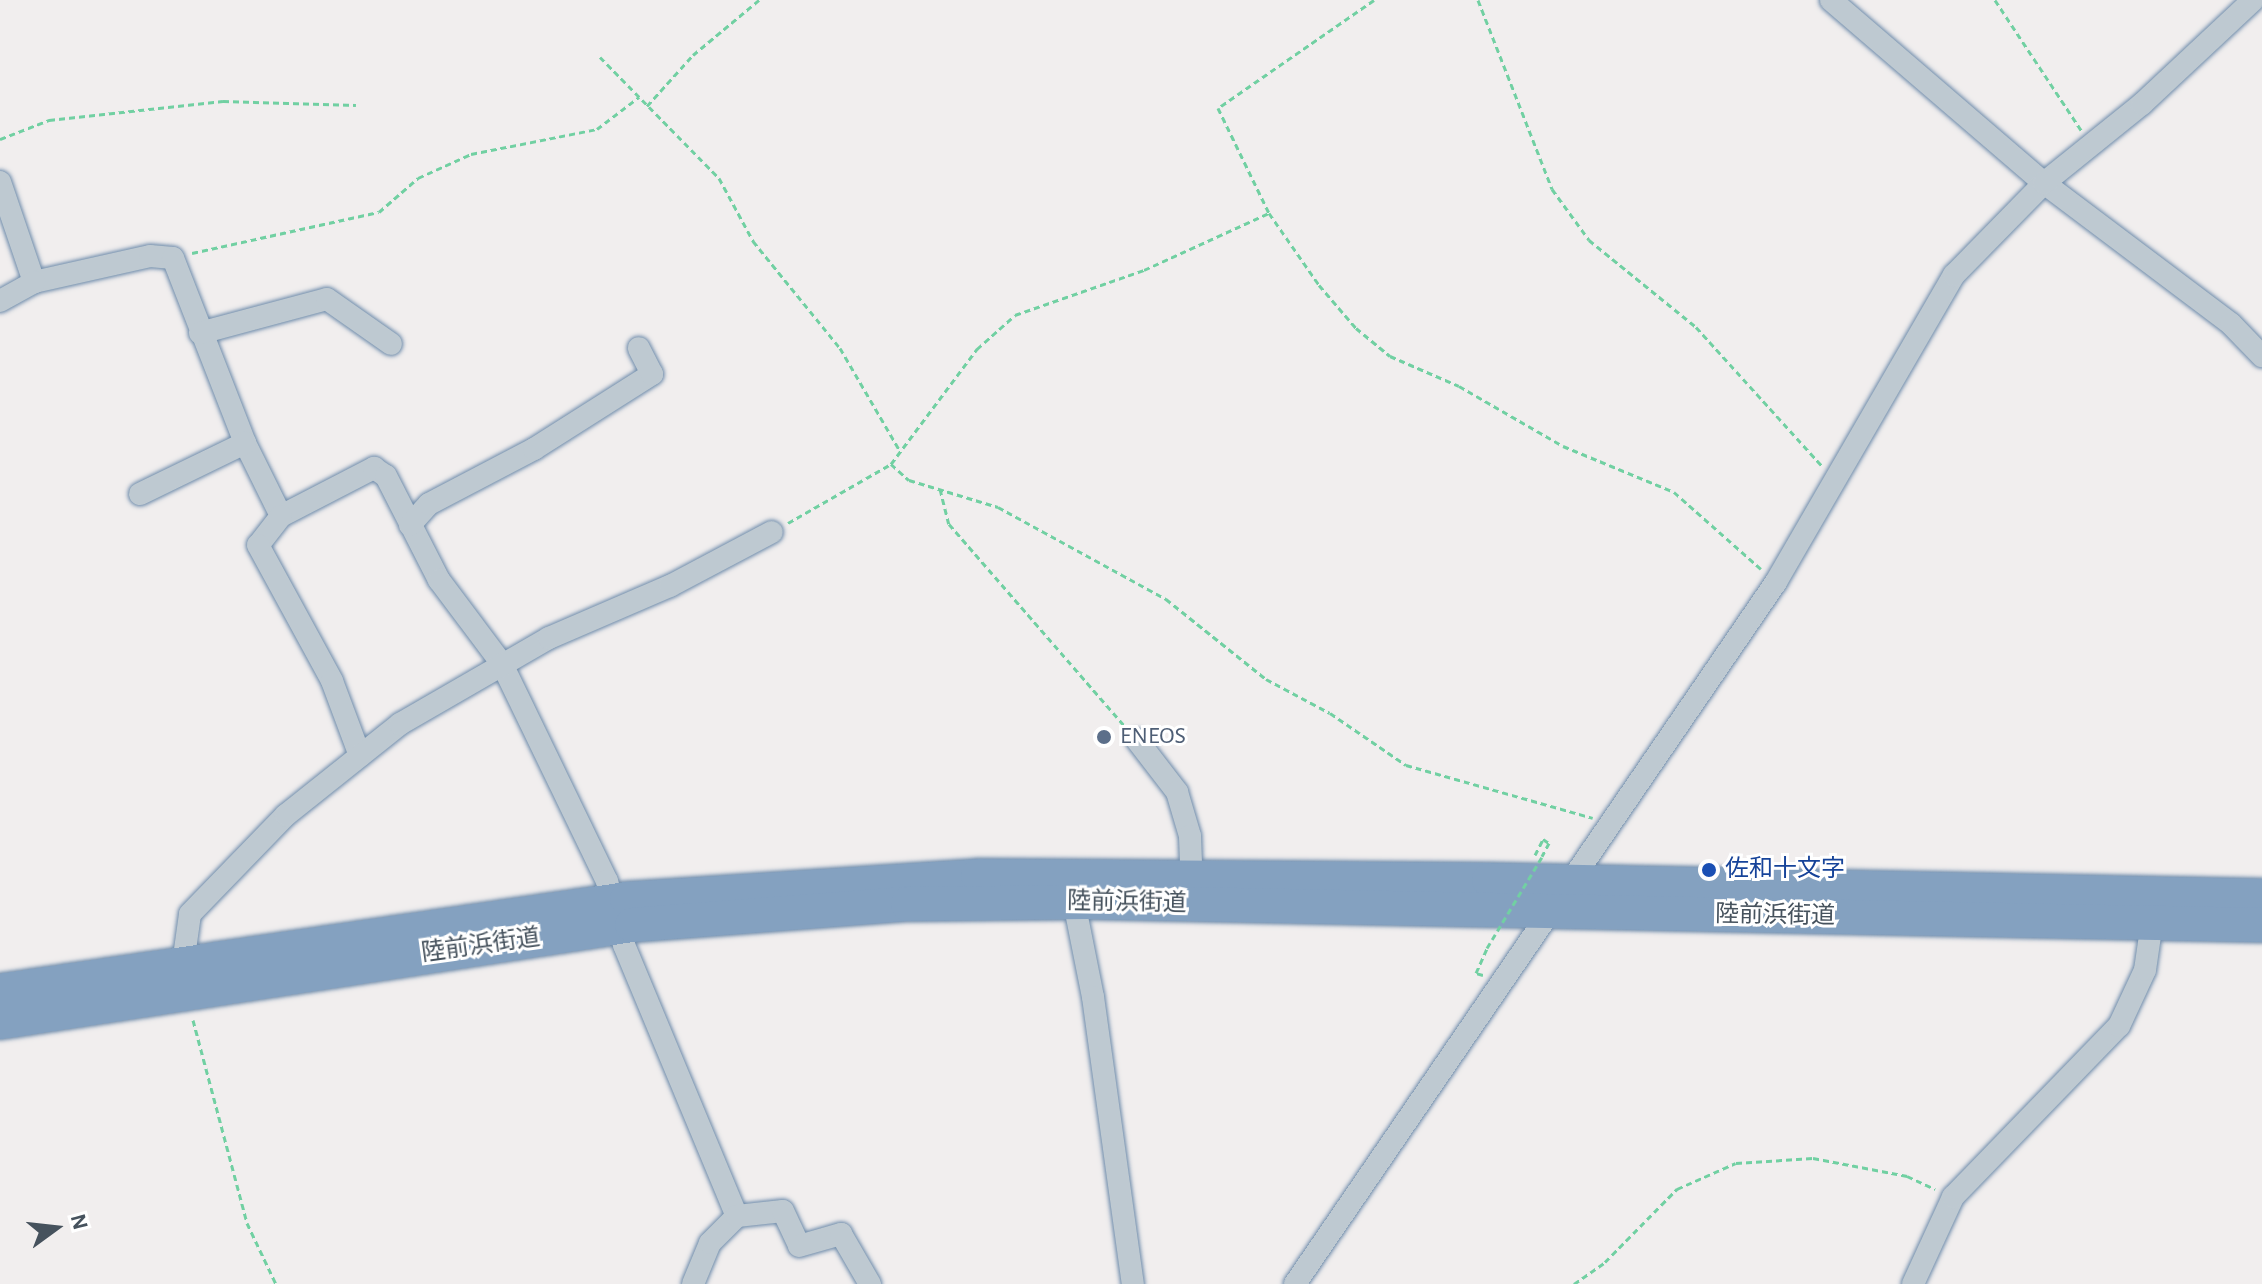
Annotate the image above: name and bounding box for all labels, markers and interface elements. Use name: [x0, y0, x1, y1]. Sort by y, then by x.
place label: ENEOS: [1120, 723, 1186, 751]
marker: ENEOS: [1095, 728, 1113, 746]
place label: 佐和十文字: [1725, 856, 1845, 884]
marker: 佐和十文字: [1700, 861, 1718, 879]
street label: 陸前浜街道: [1067, 888, 1187, 918]
street label: 陸前浜街道: [1715, 901, 1835, 931]
street label: 陸前浜街道: [420, 923, 542, 969]
north arrow: [16, 1188, 96, 1268]
text: N: [67, 1212, 92, 1232]

